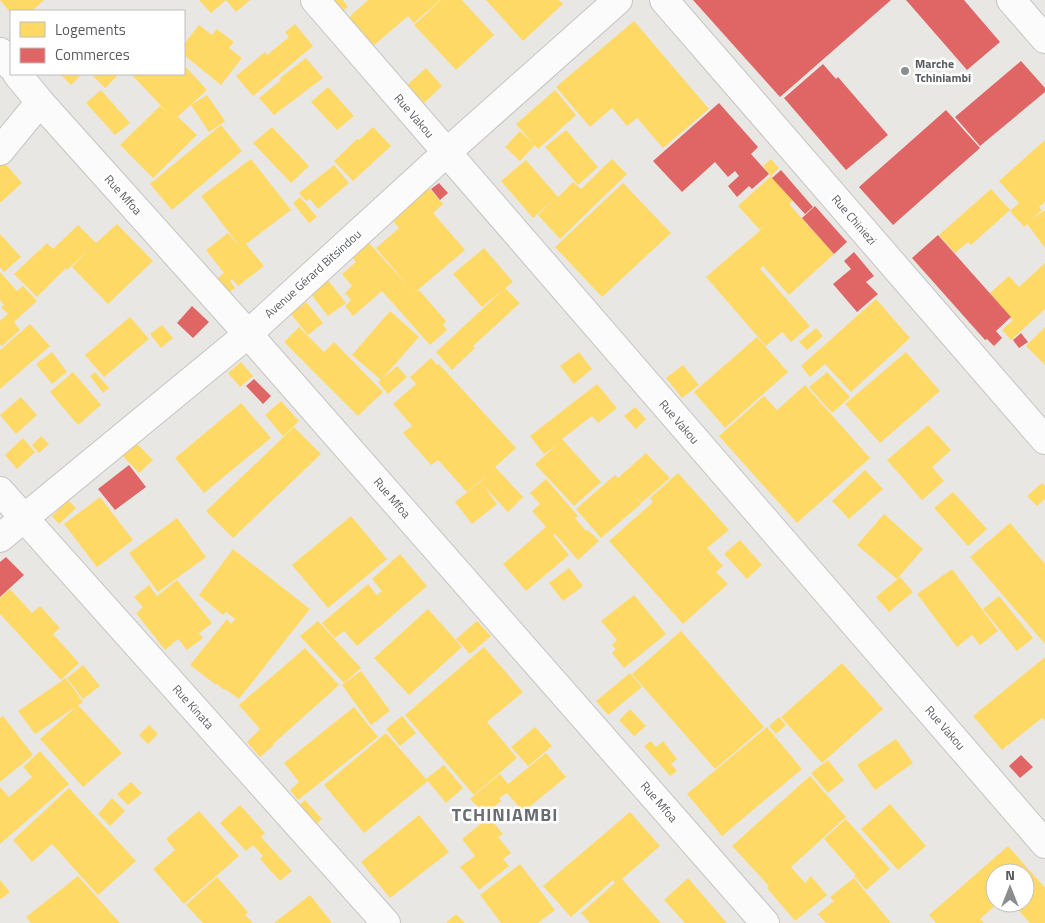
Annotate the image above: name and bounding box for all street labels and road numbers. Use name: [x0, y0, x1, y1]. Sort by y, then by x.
street label: Rue Vakou: [390, 89, 439, 142]
street label: Rue Mfoa: [100, 170, 147, 219]
street label: Rue Chiniezi: [827, 190, 882, 249]
street label: Avenue Gérard Bitsindou: [260, 225, 365, 322]
street label: Rue Vakou: [655, 395, 704, 448]
street label: Rue Mfoa: [369, 473, 416, 522]
street label: Rue Kinata: [168, 680, 219, 733]
street label: Rue Vakou: [921, 701, 970, 754]
street label: Rue Mfoa: [636, 777, 683, 826]

